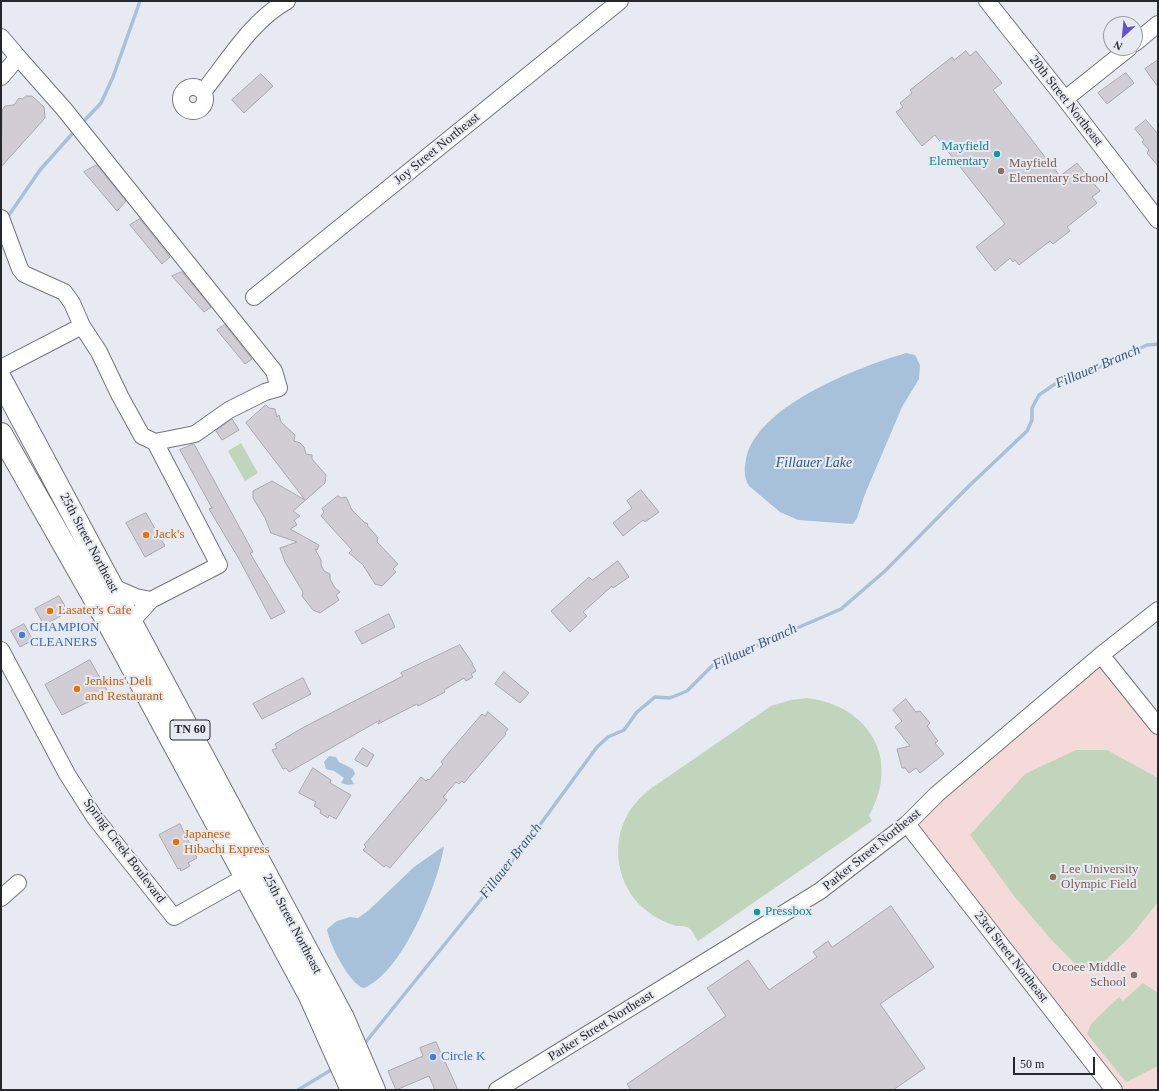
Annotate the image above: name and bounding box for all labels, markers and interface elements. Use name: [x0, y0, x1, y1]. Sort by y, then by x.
north arrow: [1103, 16, 1143, 56]
text: N: [1112, 39, 1124, 53]
street label: 20th Street Northeast: [1026, 53, 1106, 149]
street label: Joy Street Northeast: [391, 110, 483, 188]
place label: Mayfield Elementary: [929, 139, 989, 170]
marker: Mayfield Elementary: [992, 149, 1002, 159]
place label: Mayfield Elementary School: [1009, 156, 1108, 187]
marker: Mayfield Elementary School: [996, 166, 1006, 176]
water label: Fillauer Branch: [1053, 342, 1143, 392]
water label: Fillauer Lake: [776, 455, 852, 471]
street label: 25th Street Northeast: [56, 491, 122, 595]
place label: Jack's: [154, 527, 185, 543]
marker: Jack's: [141, 530, 151, 540]
place label: Lasater's Cafe: [58, 603, 131, 619]
marker: Lasater's Cafe: [45, 606, 55, 616]
place label: CHAMPION CLEANERS: [30, 620, 99, 651]
water label: Fillauer Branch: [710, 620, 800, 674]
marker: CHAMPION CLEANERS: [17, 630, 27, 640]
place label: Jenkins' Deli and Restaurant: [85, 674, 163, 705]
marker: Jenkins' Deli and Restaurant: [72, 684, 82, 694]
road number: TN 60: [170, 720, 210, 740]
street label: Spring Creek Boulevard: [80, 796, 168, 906]
street label: Parker Street Northeast: [820, 806, 924, 894]
water label: Fillauer Branch: [476, 820, 546, 902]
place label: Japanese Hibachi Express: [184, 827, 270, 858]
marker: Japanese Hibachi Express: [171, 837, 181, 847]
place label: Lee University Olympic Field: [1061, 862, 1139, 893]
street label: 25th Street Northeast: [259, 872, 325, 976]
marker: Lee University Olympic Field: [1048, 872, 1058, 882]
place label: Pressbox: [765, 904, 812, 920]
marker: Pressbox: [752, 907, 762, 917]
street label: 23rd Street Northeast: [971, 908, 1051, 1006]
place label: Ocoee Middle School: [1052, 960, 1126, 991]
marker: Ocoee Middle School: [1129, 970, 1139, 980]
street label: Parker Street Northeast: [545, 987, 657, 1065]
place label: Circle K: [441, 1049, 485, 1065]
scale bar: [1015, 1049, 1097, 1075]
marker: Circle K: [428, 1052, 438, 1062]
text: 50 m: [1020, 1057, 1044, 1071]

